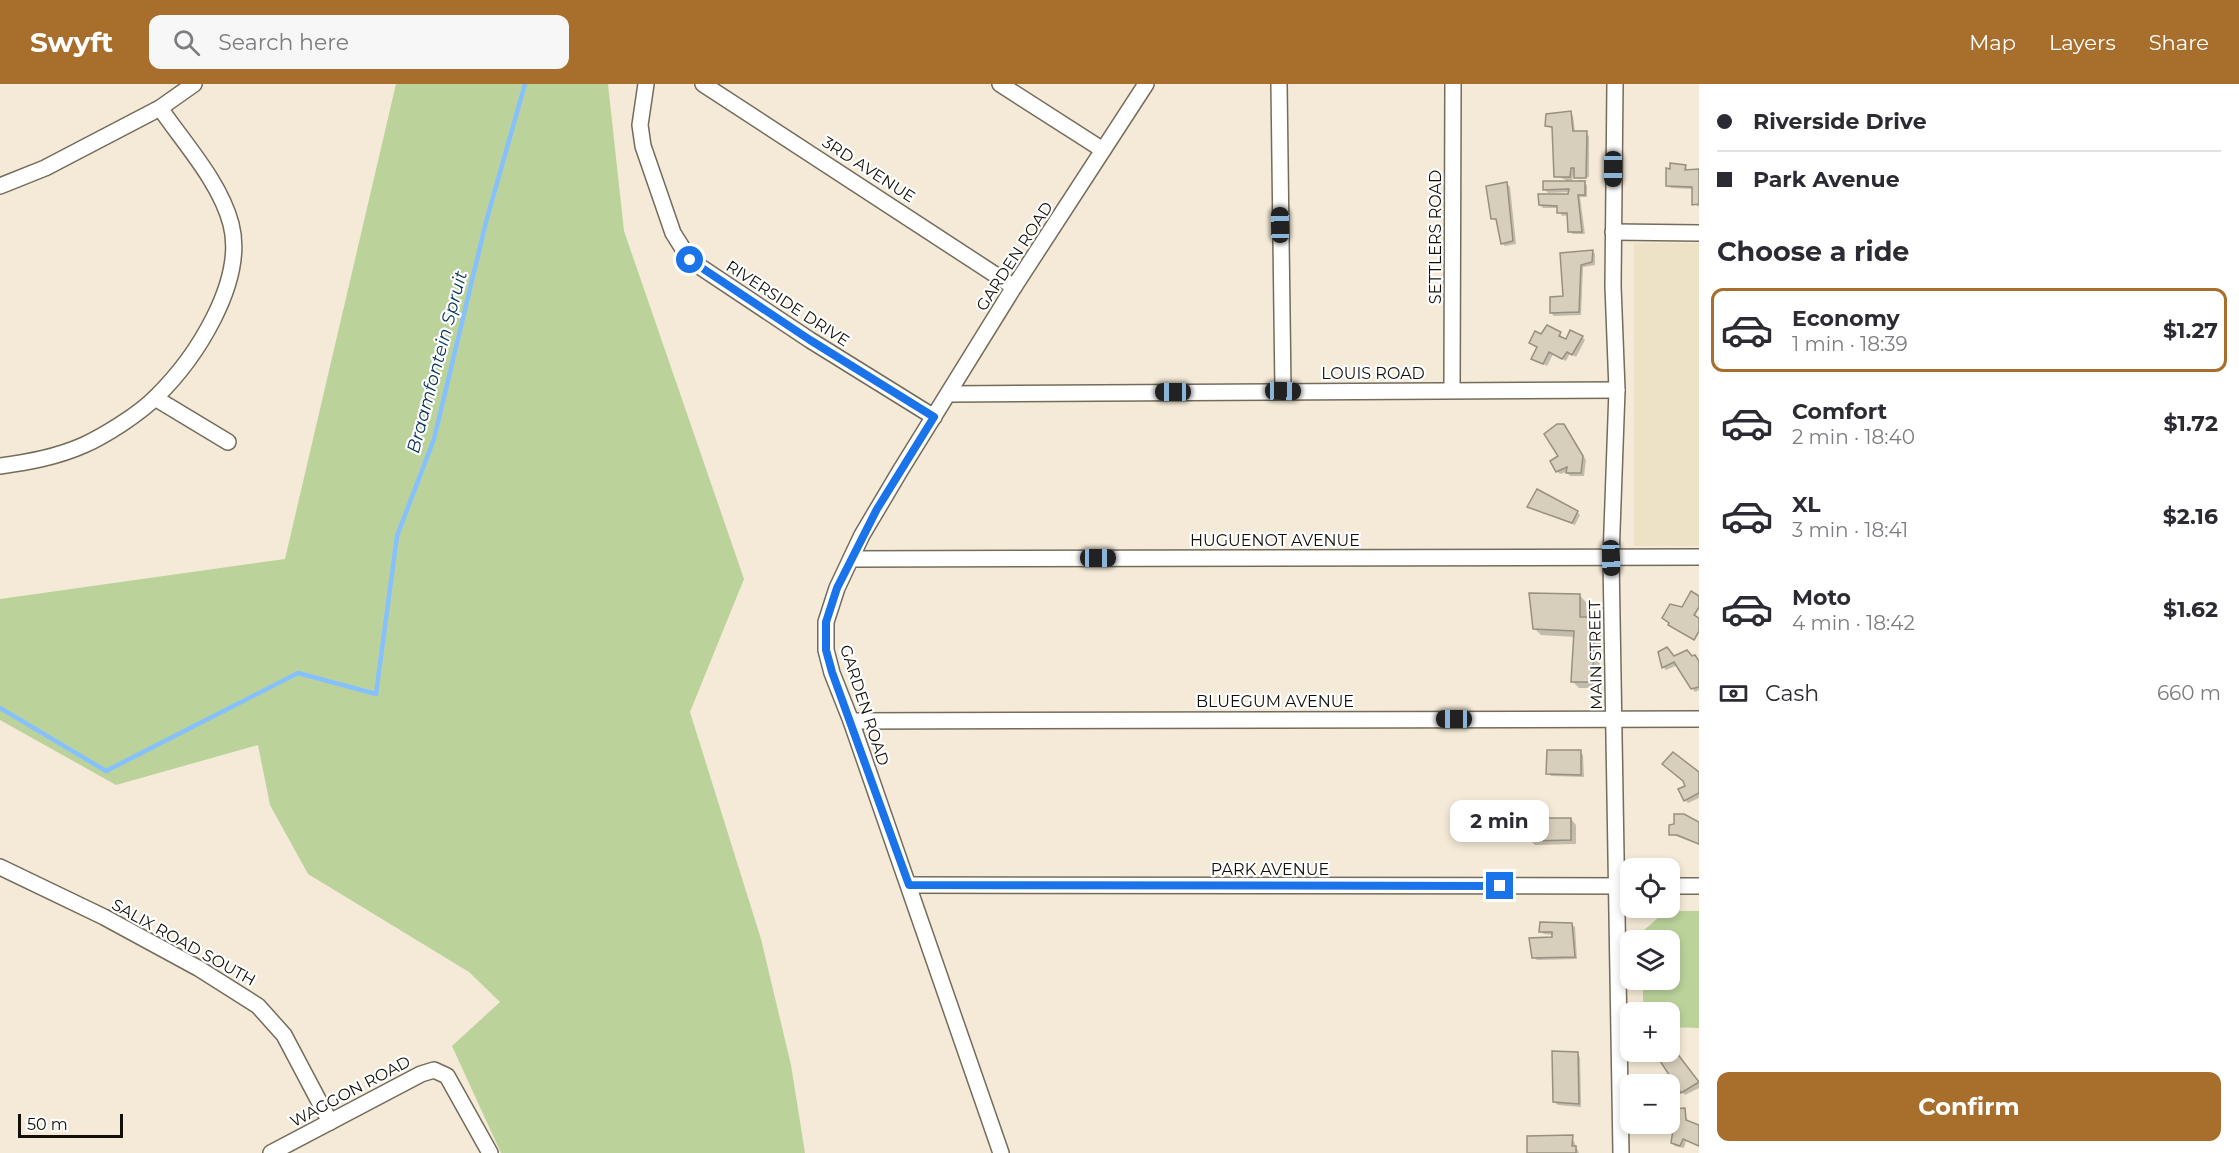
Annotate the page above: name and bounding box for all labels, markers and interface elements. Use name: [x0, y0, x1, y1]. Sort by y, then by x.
search box: [149, 15, 569, 69]
text: Swyft: [30, 25, 113, 59]
icon: search: [170, 26, 203, 59]
text: Search here: [218, 29, 349, 56]
text: Map: [1969, 30, 2016, 55]
text: Layers: [2049, 30, 2116, 55]
text: Share: [2149, 30, 2209, 55]
text: Riverside Drive: [1753, 108, 1927, 135]
street label: 3RD AVENUE: [819, 132, 919, 207]
car: [1604, 151, 1622, 187]
text: Park Avenue: [1753, 166, 1900, 193]
street label: SETTLERS ROAD: [1426, 170, 1445, 304]
street label: GARDEN ROAD: [972, 198, 1057, 314]
car: [1271, 207, 1289, 243]
text: Choose a ride: [1717, 235, 1909, 268]
route start: [676, 246, 703, 273]
street label: RIVERSIDE DRIVE: [723, 256, 853, 350]
water label: Braamfontein Spruit: [402, 268, 472, 456]
icon: car: [1720, 303, 1774, 357]
text: Economy: [1792, 305, 1900, 332]
text: $1.27: [2163, 317, 2218, 344]
text: 1 min · 18:39: [1792, 332, 1908, 356]
street label: LOUIS ROAD: [1321, 364, 1425, 383]
car: [1265, 382, 1301, 400]
car: [1155, 383, 1191, 401]
icon: car: [1720, 396, 1774, 450]
text: Comfort: [1792, 398, 1887, 425]
text: $1.72: [2164, 410, 2218, 437]
text: 2 min · 18:40: [1792, 425, 1915, 449]
icon: car: [1720, 489, 1774, 543]
text: XL: [1792, 491, 1821, 518]
text: $2.16: [2163, 503, 2218, 530]
text: 3 min · 18:41: [1792, 518, 1908, 542]
street label: HUGUENOT AVENUE: [1190, 531, 1360, 550]
car: [1601, 540, 1621, 576]
car: [1080, 549, 1116, 567]
icon: car: [1720, 582, 1774, 636]
text: Moto: [1792, 584, 1851, 611]
text: $1.62: [2163, 596, 2218, 623]
street label: MAIN STREET: [1585, 599, 1606, 710]
text: 4 min · 18:42: [1792, 611, 1915, 635]
street label: GARDEN ROAD: [836, 642, 893, 768]
icon: cash: [1717, 677, 1750, 710]
text: Cash: [1765, 680, 1819, 707]
text: 660 m: [2157, 681, 2221, 705]
street label: BLUEGUM AVENUE: [1196, 692, 1354, 711]
car: [1436, 710, 1472, 728]
callout: 2 min: [1450, 799, 1550, 841]
text: 2 min: [1470, 809, 1529, 833]
map controls: [1620, 858, 1680, 1134]
button: locate: [1620, 858, 1680, 918]
street label: PARK AVENUE: [1211, 860, 1329, 879]
route end: [1486, 872, 1513, 899]
street label: SALIX ROAD SOUTH: [108, 895, 259, 990]
button: layers: [1620, 930, 1680, 990]
button: +: [1620, 1002, 1680, 1062]
street label: WAGGON ROAD: [287, 1052, 414, 1131]
button: Confirm: [1717, 1072, 2221, 1141]
button: −: [1620, 1074, 1680, 1134]
scale bar: [18, 1111, 123, 1138]
text: 50 m: [27, 1115, 68, 1134]

